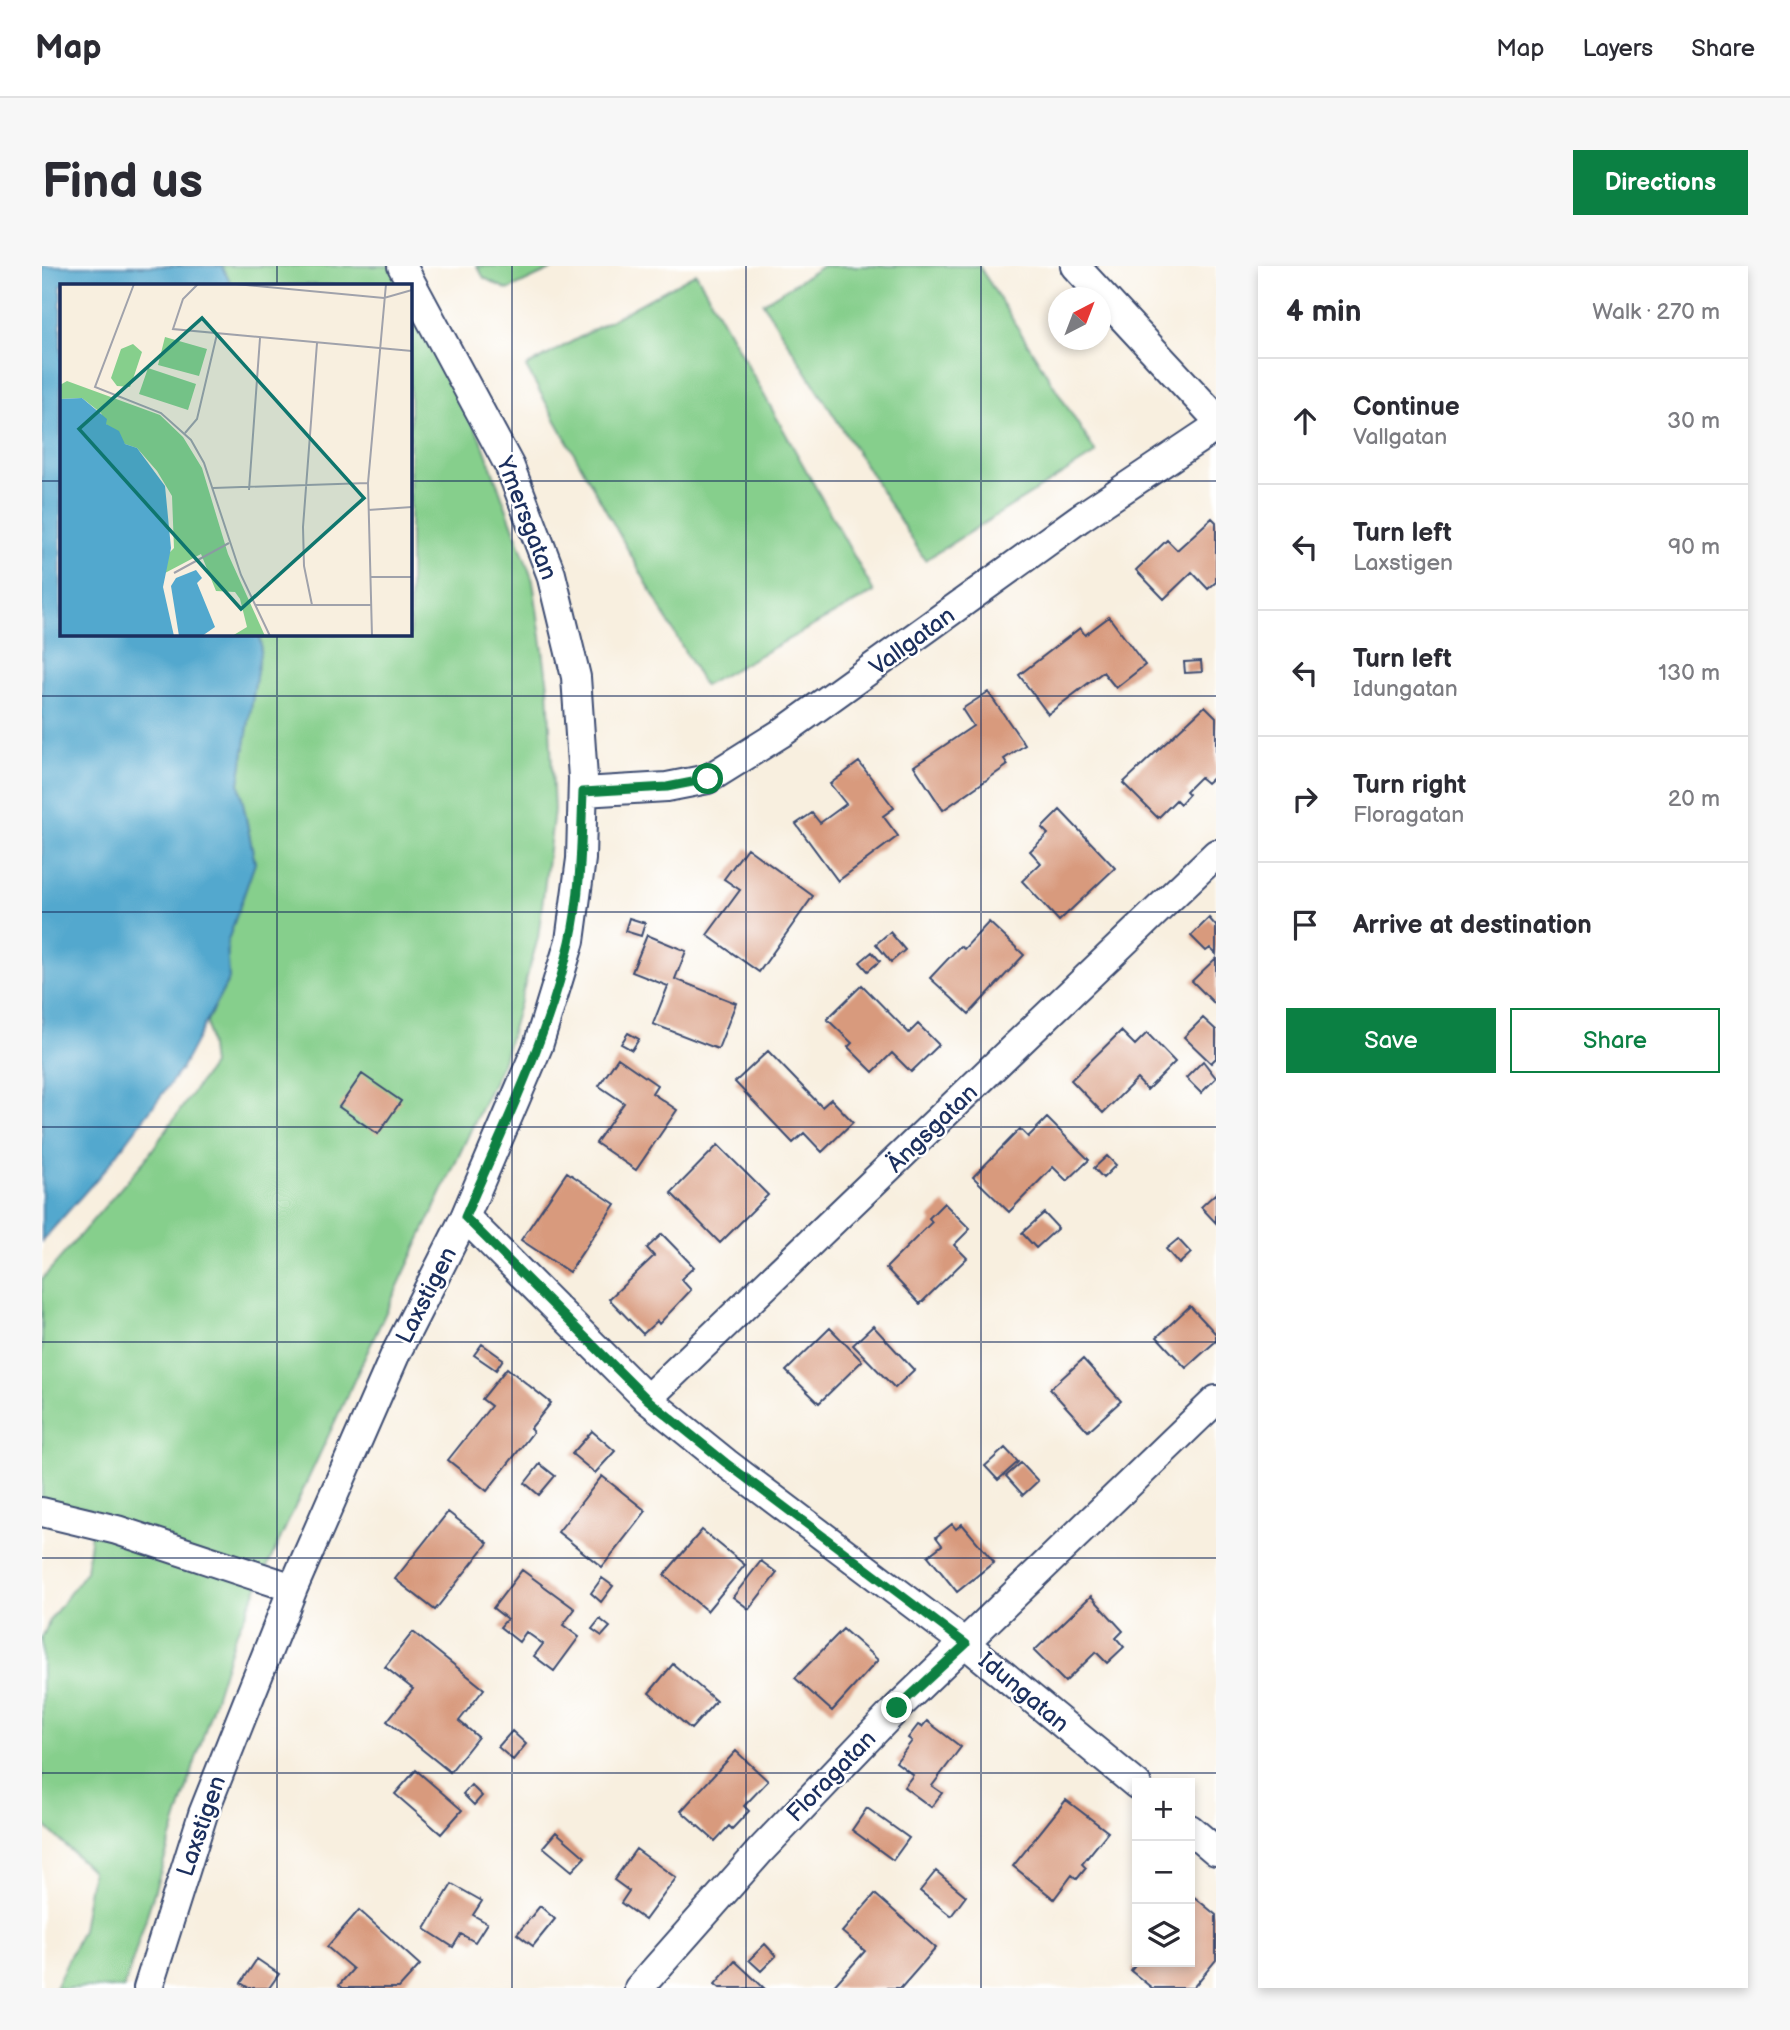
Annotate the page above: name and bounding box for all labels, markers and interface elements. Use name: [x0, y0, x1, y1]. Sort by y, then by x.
text: Map: [35, 28, 101, 68]
text: Map: [1496, 34, 1544, 63]
text: Layers: [1582, 34, 1653, 63]
text: Share: [1691, 34, 1755, 63]
button: Directions: [1573, 150, 1748, 215]
text: Find us: [42, 153, 203, 212]
inset map: [60, 284, 411, 635]
north arrow: [1048, 287, 1111, 350]
text: 4 min: [1286, 294, 1361, 330]
text: Walk · 270 m: [1592, 298, 1720, 326]
text: Continue: [1353, 392, 1460, 423]
icon: ahead: [1286, 402, 1324, 440]
text: 30 m: [1667, 407, 1720, 435]
text: Vallgatan: [1353, 423, 1447, 451]
street label: Ymersgatan: [489, 451, 563, 584]
text: Turn left: [1353, 518, 1452, 549]
icon: left: [1286, 528, 1324, 566]
text: 90 m: [1668, 533, 1720, 561]
text: Laxstigen: [1353, 549, 1453, 577]
street label: Vallgatan: [864, 601, 961, 682]
text: Turn left: [1353, 644, 1452, 675]
icon: left: [1286, 654, 1324, 692]
text: 130 m: [1658, 659, 1720, 687]
text: Idungatan: [1353, 675, 1458, 703]
route start: [692, 763, 723, 794]
text: Turn right: [1353, 770, 1466, 801]
icon: right: [1286, 780, 1324, 818]
text: 20 m: [1668, 785, 1720, 813]
text: Floragatan: [1353, 801, 1464, 829]
icon: arrive: [1286, 906, 1324, 944]
text: Arrive at destination: [1353, 910, 1592, 941]
button: Save: [1286, 1008, 1496, 1073]
button: Share: [1510, 1008, 1720, 1073]
street label: Ängsgatan: [881, 1078, 984, 1179]
street label: Laxstigen: [390, 1242, 463, 1348]
street label: Idungatan: [972, 1646, 1075, 1739]
route end: [881, 1692, 912, 1723]
street label: Floragatan: [781, 1725, 882, 1828]
street label: Laxstigen: [171, 1772, 232, 1880]
map controls: [1132, 1778, 1195, 1967]
button: +: [1132, 1778, 1195, 1841]
button: −: [1132, 1841, 1195, 1904]
button: layers: [1132, 1904, 1195, 1967]

